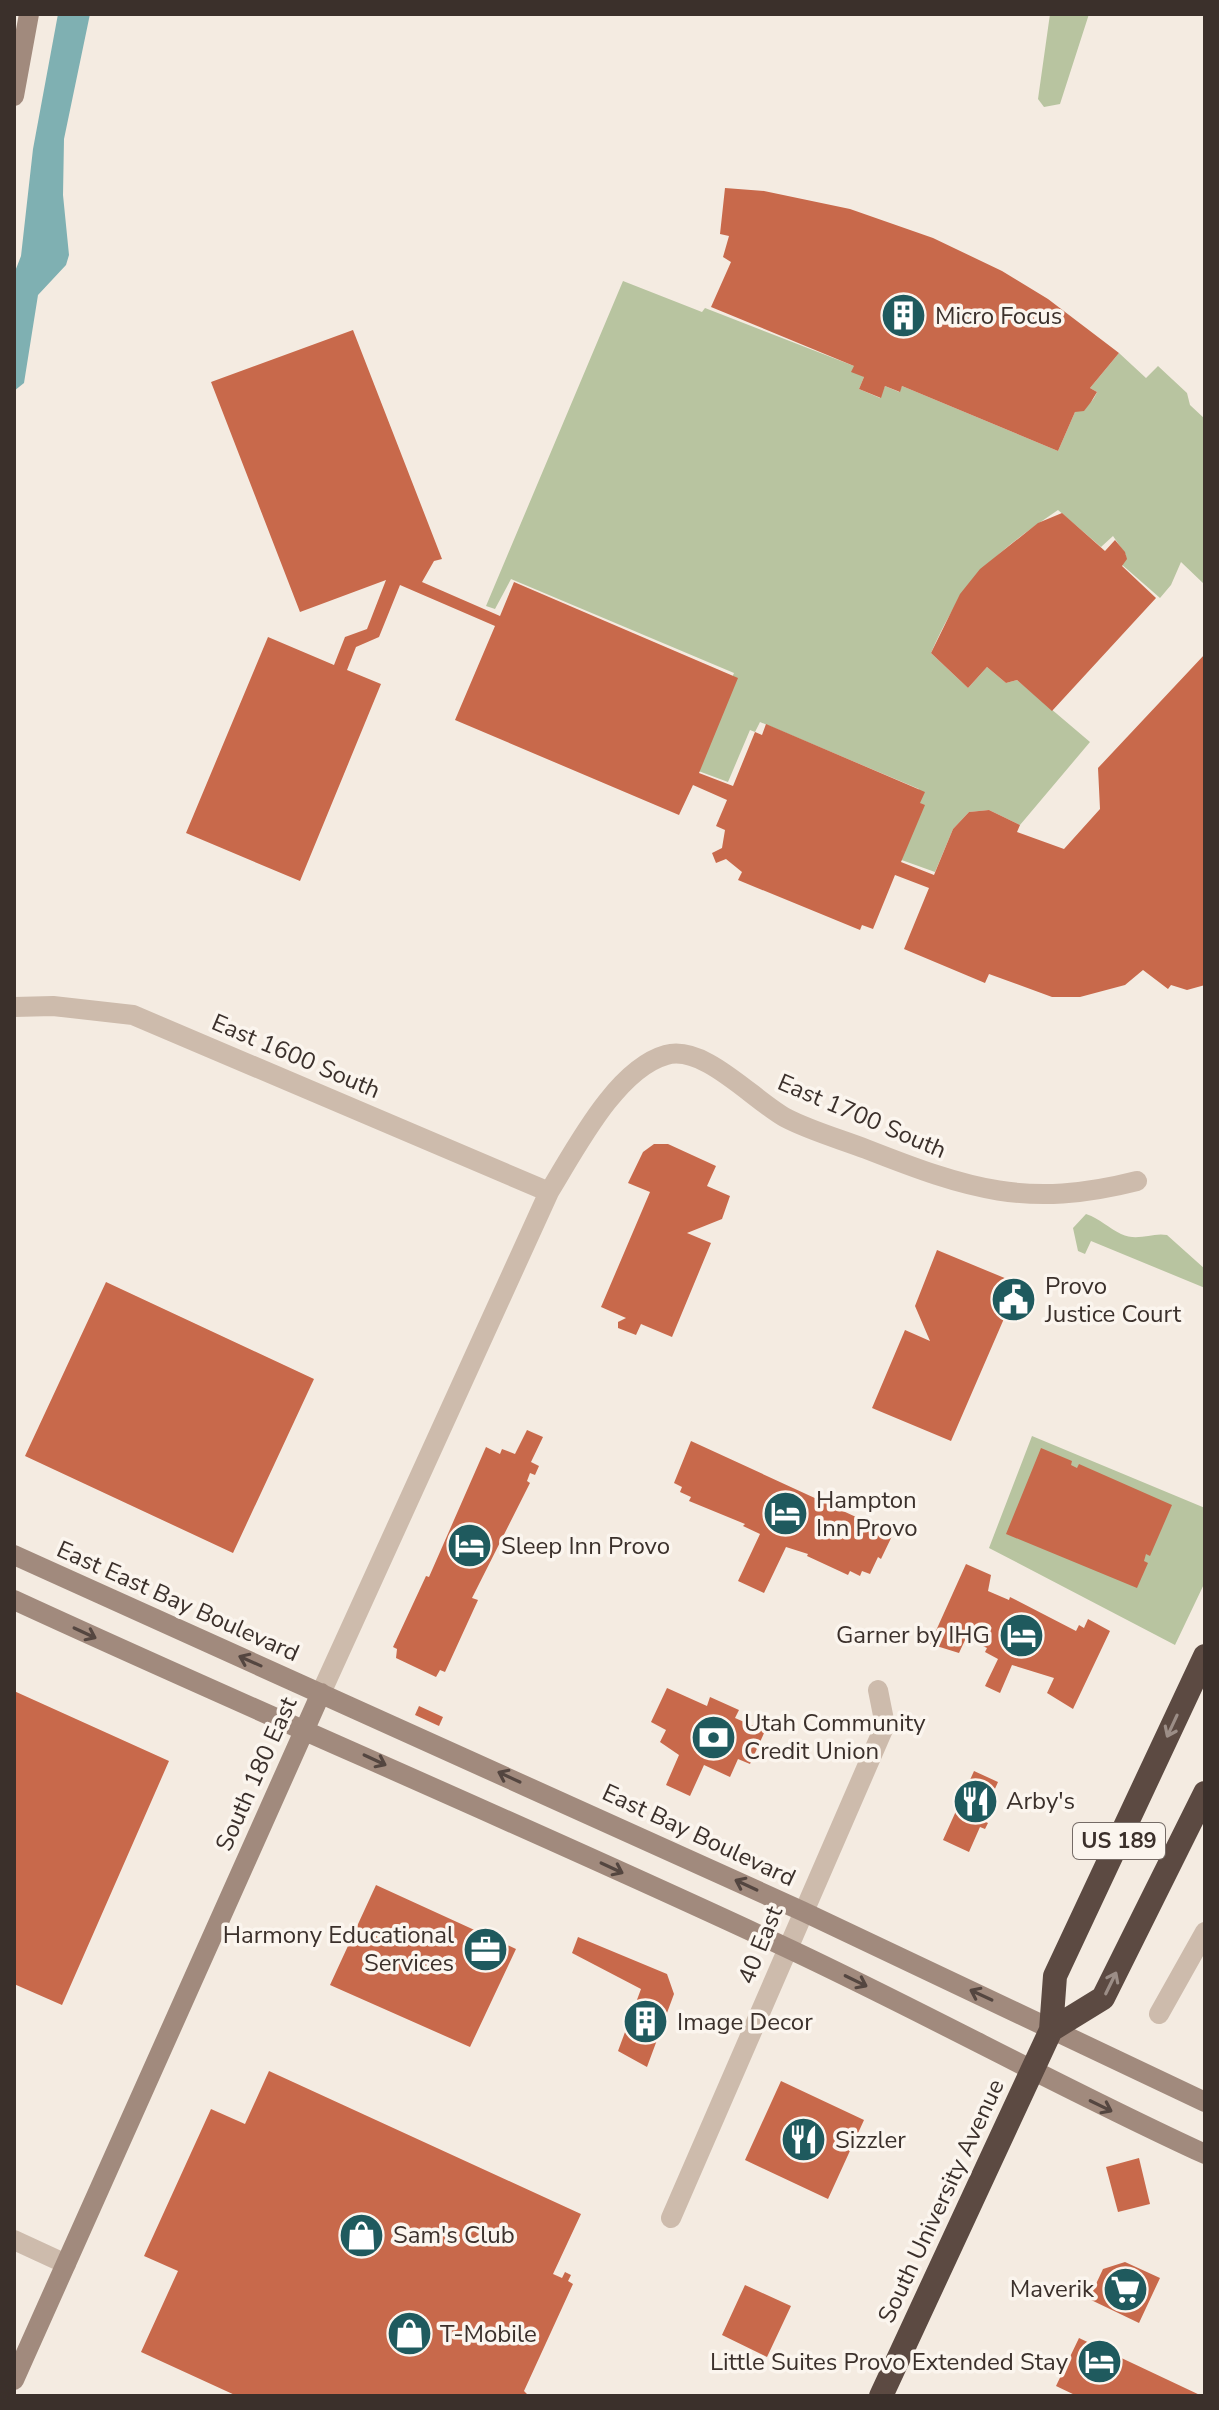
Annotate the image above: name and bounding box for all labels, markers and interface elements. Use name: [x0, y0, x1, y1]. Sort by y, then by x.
building icon: Micro Focus: [880, 292, 928, 340]
place label: Micro Focus: [935, 300, 1062, 332]
street label: East 1600 South: [207, 1006, 385, 1106]
street label: East 1700 South: [773, 1066, 951, 1166]
place label: Provo Justice Court: [1044, 1270, 1182, 1330]
public building icon: Provo Justice Court: [990, 1276, 1038, 1324]
place label: Hampton Inn Provo: [816, 1484, 918, 1544]
hotel icon: Hampton Inn Provo: [761, 1490, 809, 1538]
hotel icon: Sleep Inn Provo: [446, 1522, 494, 1570]
place label: Sleep Inn Provo: [501, 1530, 670, 1562]
street label: East East Bay Boulevard: [52, 1533, 304, 1669]
hotel icon: Garner by IHG: [997, 1611, 1045, 1659]
place label: Garner by IHG: [836, 1619, 990, 1651]
one-way arrow: [73, 1626, 97, 1641]
one-way arrow: [239, 1652, 263, 1667]
street label: South 180 East: [208, 1691, 305, 1856]
place label: Utah Community Credit Union: [744, 1707, 926, 1767]
bank icon: Utah Community Credit Union: [689, 1713, 737, 1761]
one-way arrow: [1164, 1714, 1179, 1738]
one-way arrow: [363, 1753, 387, 1768]
one-way arrow: [498, 1769, 522, 1784]
street label: East Bay Boulevard: [597, 1776, 801, 1894]
restaurant icon: Arby's: [951, 1777, 999, 1825]
place label: Arby's: [1006, 1785, 1075, 1817]
road number: US 189: [1073, 1823, 1165, 1859]
one-way arrow: [600, 1861, 624, 1876]
one-way arrow: [734, 1877, 758, 1892]
street label: 40 East: [730, 1901, 790, 1989]
place label: Harmony Educational Services: [223, 1919, 454, 1979]
office icon: Harmony Educational Services: [461, 1925, 509, 1973]
one-way arrow: [1104, 1972, 1119, 1996]
one-way arrow: [843, 1974, 867, 1989]
one-way arrow: [970, 1987, 994, 2002]
building icon: Image Decor: [622, 1998, 670, 2046]
place label: Image Decor: [677, 2006, 813, 2038]
street label: South University Avenue: [870, 2074, 1012, 2328]
one-way arrow: [1088, 2099, 1112, 2114]
restaurant icon: Sizzler: [780, 2116, 828, 2164]
place label: Sizzler: [835, 2124, 906, 2156]
shop icon: Sam's Club: [338, 2211, 386, 2259]
place label: Sam's Club: [393, 2219, 515, 2251]
supermarket icon: Maverik: [1101, 2265, 1149, 2313]
place label: Maverik: [1010, 2273, 1095, 2305]
shop icon: T-Mobile: [385, 2310, 433, 2358]
place label: T-Mobile: [440, 2318, 537, 2350]
hotel icon: Little Suites Provo Extended Stay: [1075, 2338, 1123, 2386]
place label: Little Suites Provo Extended Stay: [710, 2346, 1069, 2378]

